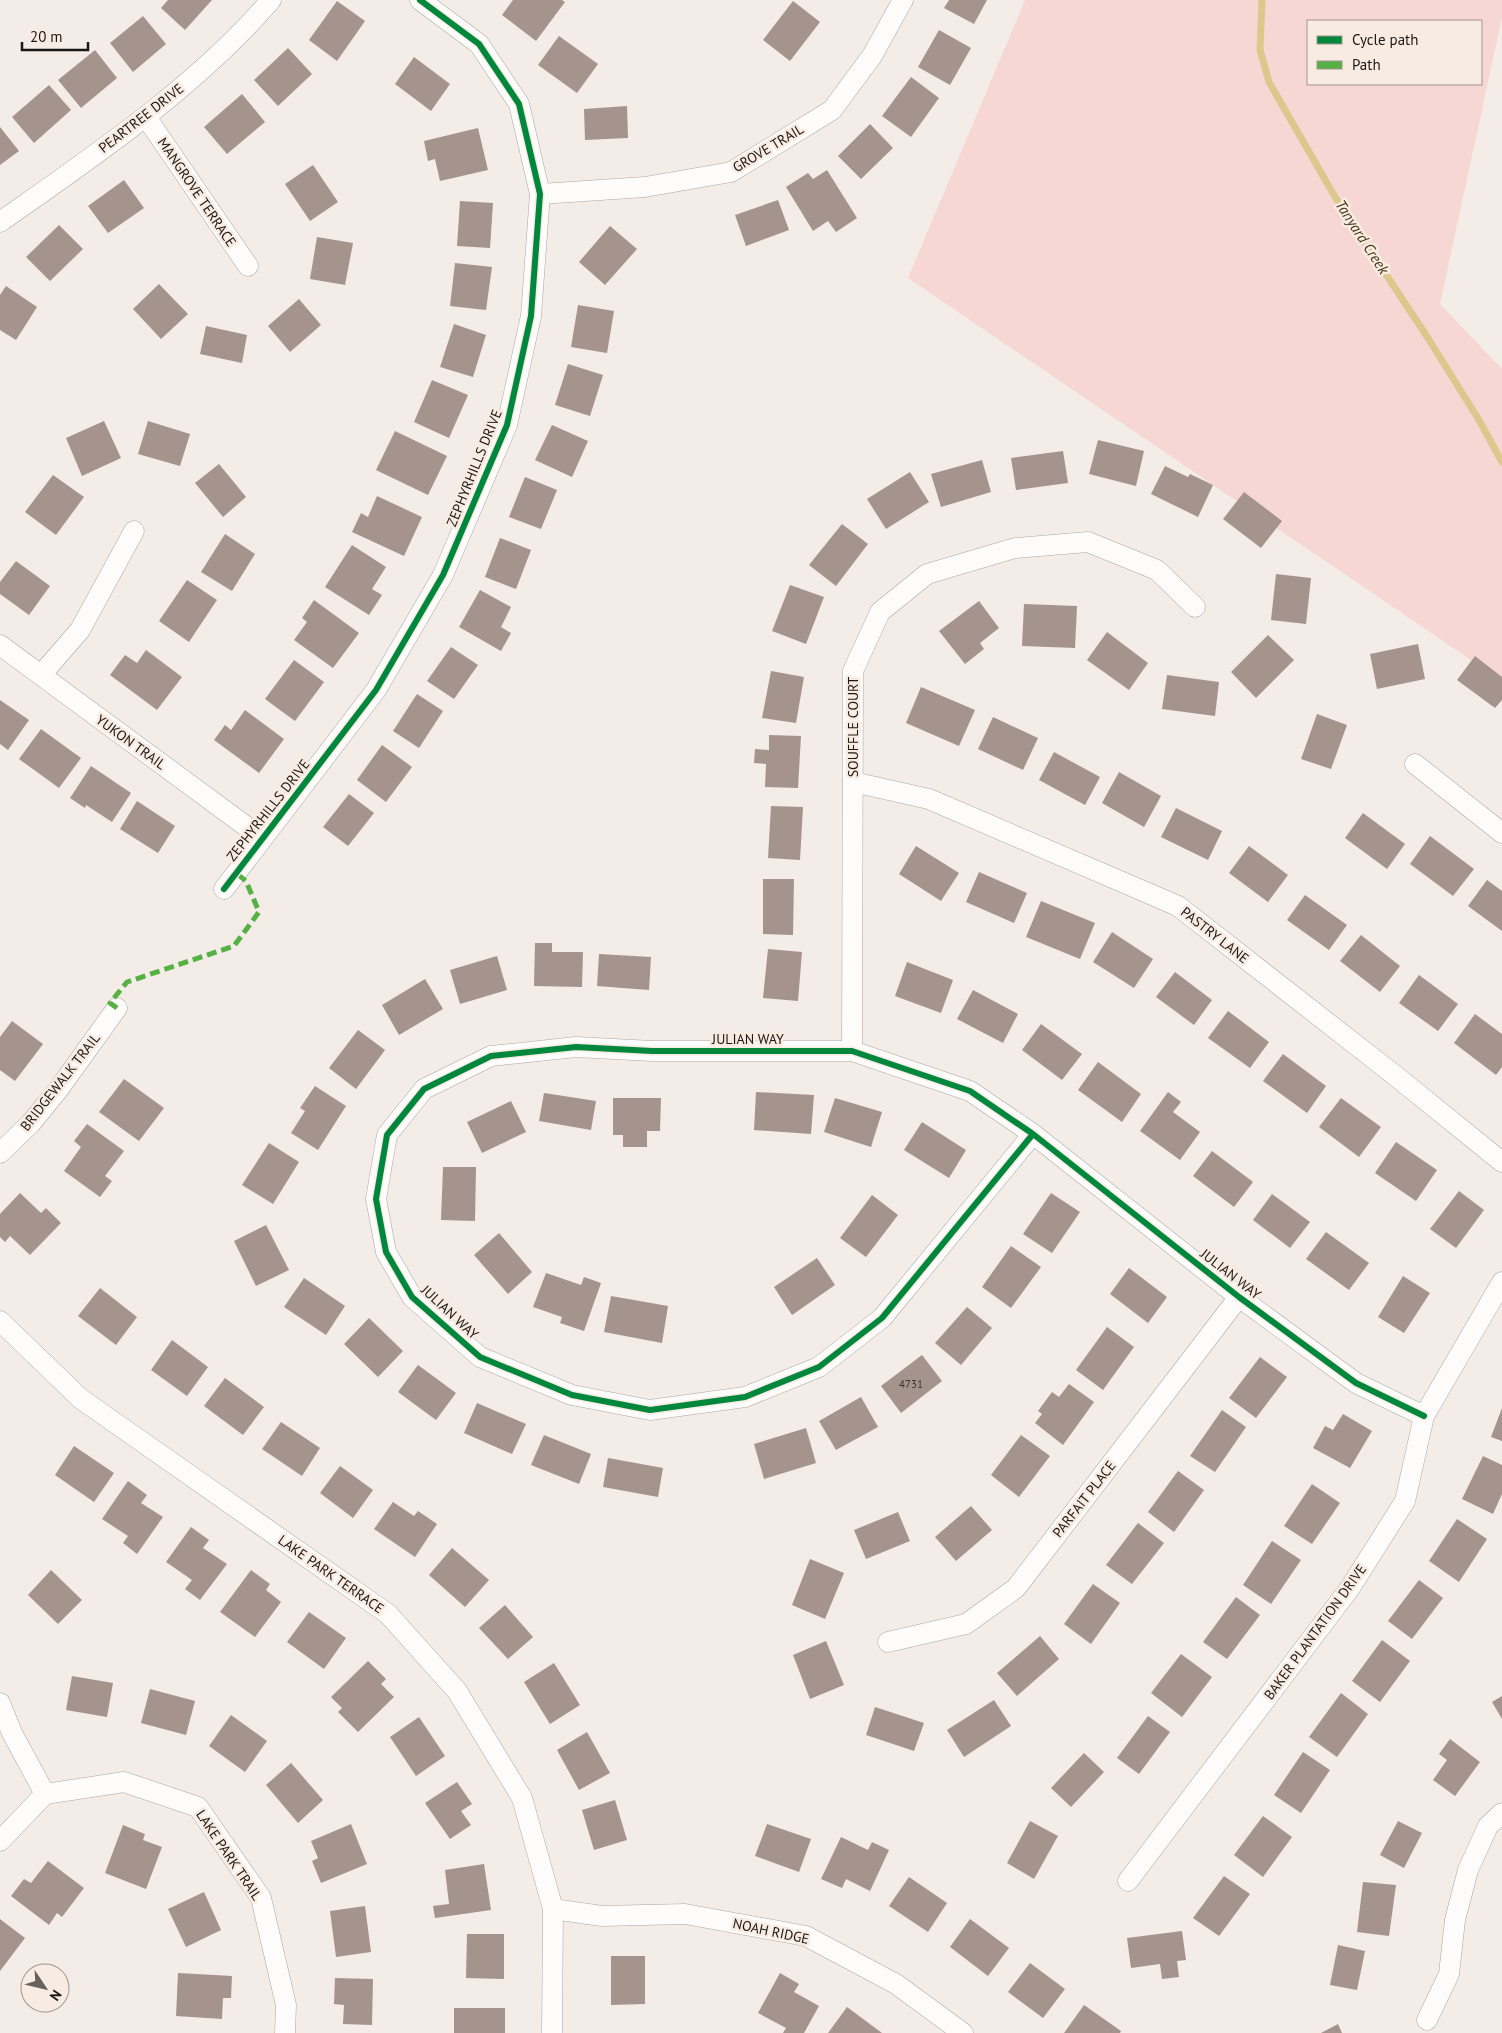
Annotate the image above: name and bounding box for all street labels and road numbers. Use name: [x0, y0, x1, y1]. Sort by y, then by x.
street label: PEARTREE DRIVE: [95, 79, 187, 157]
street label: GROVE TRAIL: [729, 120, 807, 176]
street label: MANGROVE TERRACE: [154, 134, 240, 250]
street label: ZEPHYRHILLS DRIVE: [442, 407, 506, 529]
street label: SOUFFLE COURT: [844, 676, 862, 777]
street label: YUKON TRAIL: [92, 711, 170, 773]
street label: ZEPHYRHILLS DRIVE: [223, 755, 313, 865]
street label: PASTRY LANE: [1177, 903, 1253, 967]
street label: BRIDGEWALK TRAIL: [16, 1030, 104, 1134]
street label: JULIAN WAY: [711, 1030, 784, 1048]
street label: JULIAN WAY: [1196, 1244, 1265, 1303]
street label: JULIAN WAY: [417, 1280, 483, 1343]
street label: PARFAIT PLACE: [1048, 1457, 1120, 1541]
street label: LAKE PARK TERRACE: [275, 1531, 387, 1617]
street label: BAKER PLANTATION DRIVE: [1260, 1561, 1370, 1703]
street label: LAKE PARK TRAIL: [192, 1806, 266, 1904]
street label: NOAH RIDGE: [731, 1914, 811, 1948]

